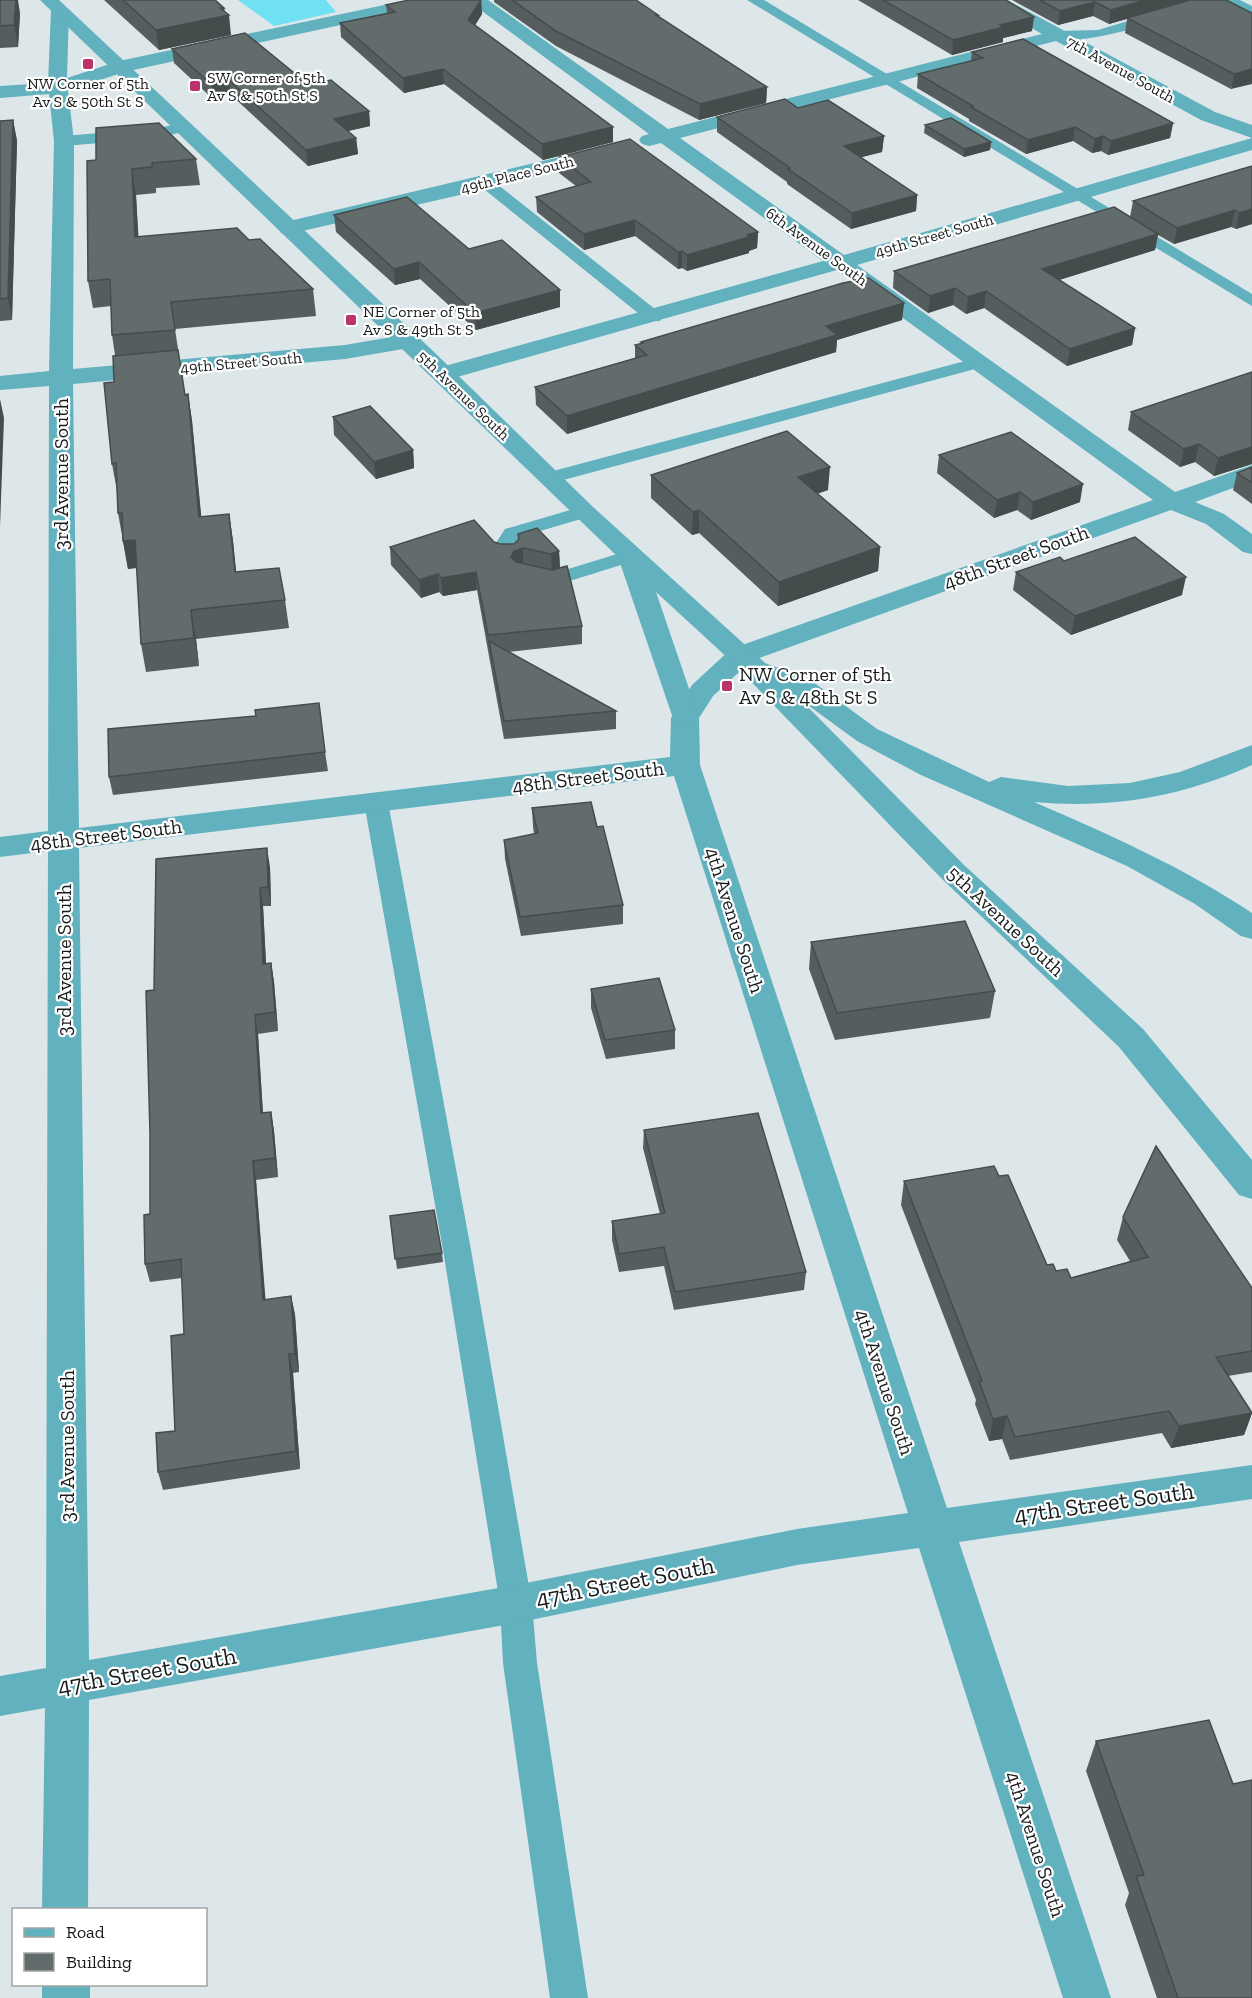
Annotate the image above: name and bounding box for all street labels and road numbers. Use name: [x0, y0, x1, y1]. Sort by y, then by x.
street label: 7th Avenue South: [1064, 32, 1178, 107]
street label: 49th Place South: [459, 151, 576, 198]
street label: 6th Avenue South: [762, 203, 871, 290]
street label: 49th Street South: [873, 210, 995, 261]
street label: 5th Avenue South: [414, 346, 514, 444]
street label: 49th Street South: [180, 348, 303, 377]
street label: 3rd Avenue South: [49, 397, 73, 550]
street label: 48th Street South: [940, 519, 1093, 594]
street label: 48th Street South: [511, 756, 666, 798]
street label: 48th Street South: [29, 814, 184, 856]
street label: 4th Avenue South: [700, 844, 770, 997]
street label: 5th Avenue South: [943, 861, 1070, 982]
street label: 3rd Avenue South: [52, 883, 76, 1036]
street label: 4th Avenue South: [850, 1306, 920, 1459]
street label: 3rd Avenue South: [55, 1369, 79, 1522]
street label: 47th Street South: [1012, 1475, 1196, 1529]
street label: 47th Street South: [533, 1550, 717, 1613]
street label: 47th Street South: [55, 1640, 239, 1701]
street label: 4th Avenue South: [1001, 1768, 1071, 1921]

